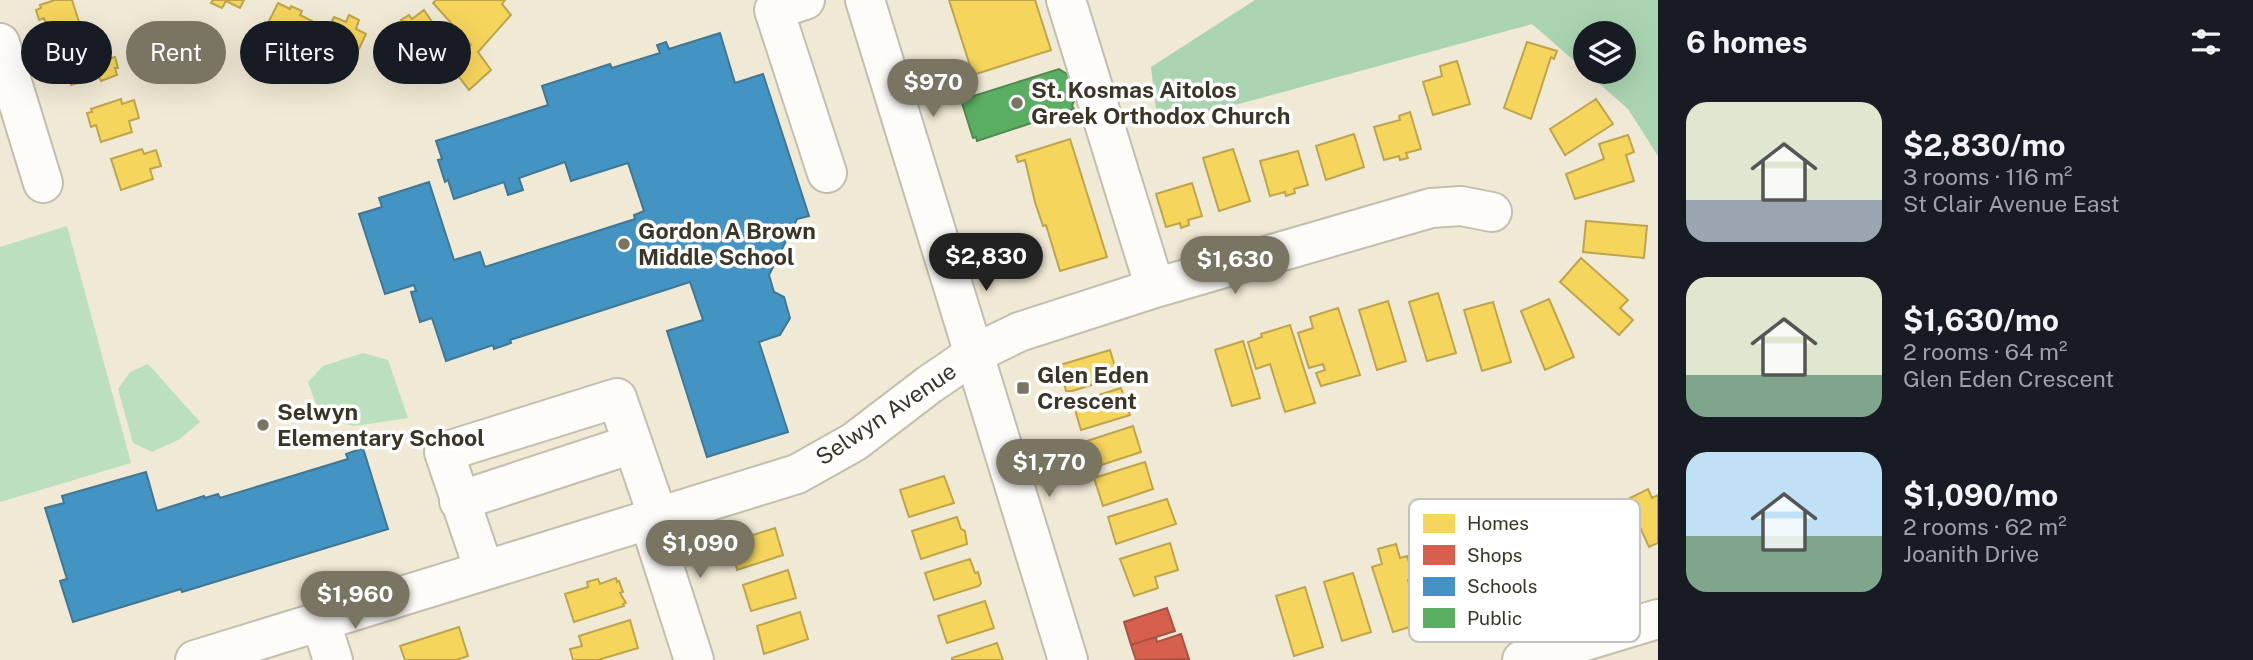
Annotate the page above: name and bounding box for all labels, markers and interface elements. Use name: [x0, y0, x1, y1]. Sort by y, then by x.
chip: Buy: [21, 21, 112, 84]
chip: Rent: [126, 21, 226, 84]
chip: Filters: [240, 21, 359, 84]
chip: New: [373, 21, 471, 84]
map controls: [1573, 21, 1636, 84]
button: layers: [1573, 21, 1636, 84]
icon: filters: [2187, 23, 2225, 61]
text: 6 homes: [1686, 24, 1808, 60]
pin: $970: [892, 60, 974, 119]
text: $970: [903, 68, 963, 95]
place label: St. Kosmas Aitolos Greek Orthodox Church: [1031, 76, 1290, 129]
marker: St. Kosmas Aitolos Greek Orthodox Church: [1009, 95, 1025, 111]
text: $2,830/mo: [1903, 127, 2066, 163]
icon: home: [1742, 130, 1826, 214]
text: 3 rooms · 116 m²: [1903, 163, 2073, 190]
text: St Clair Avenue East: [1903, 190, 2120, 217]
place label: Gordon A Brown Middle School: [638, 217, 816, 270]
pin: $2,830: [929, 233, 1043, 293]
marker: Gordon A Brown Middle School: [616, 236, 632, 252]
pin: $1,630: [1178, 236, 1292, 296]
text: $2,830: [945, 242, 1027, 269]
text: $1,630: [1196, 245, 1274, 272]
text: $1,630/mo: [1903, 302, 2059, 338]
icon: home: [1742, 305, 1826, 389]
text: 2 rooms · 64 m²: [1903, 338, 2067, 365]
street label: Selwyn Avenue: [810, 357, 961, 470]
place label: Glen Eden Crescent: [1037, 361, 1149, 414]
text: Glen Eden Crescent: [1903, 365, 2114, 392]
marker: Glen Eden Crescent: [1015, 380, 1031, 396]
place label: Selwyn Elementary School: [277, 398, 485, 451]
marker: Selwyn Elementary School: [255, 417, 271, 433]
pin: $1,770: [992, 440, 1106, 499]
text: $1,770: [1012, 448, 1086, 475]
text: $1,090/mo: [1903, 477, 2058, 513]
icon: home: [1742, 480, 1826, 564]
legend: [1409, 499, 1640, 642]
text: Homes: [1467, 512, 1529, 534]
text: 2 rooms · 62 m²: [1903, 513, 2067, 540]
pin: $1,090: [643, 520, 757, 580]
text: $1,090: [662, 529, 738, 556]
text: Joanith Drive: [1903, 540, 2039, 567]
text: Shops: [1467, 544, 1522, 566]
pin: $1,960: [298, 572, 412, 631]
text: Schools: [1467, 575, 1537, 597]
text: $1,960: [317, 580, 393, 607]
text: Public: [1467, 607, 1522, 629]

